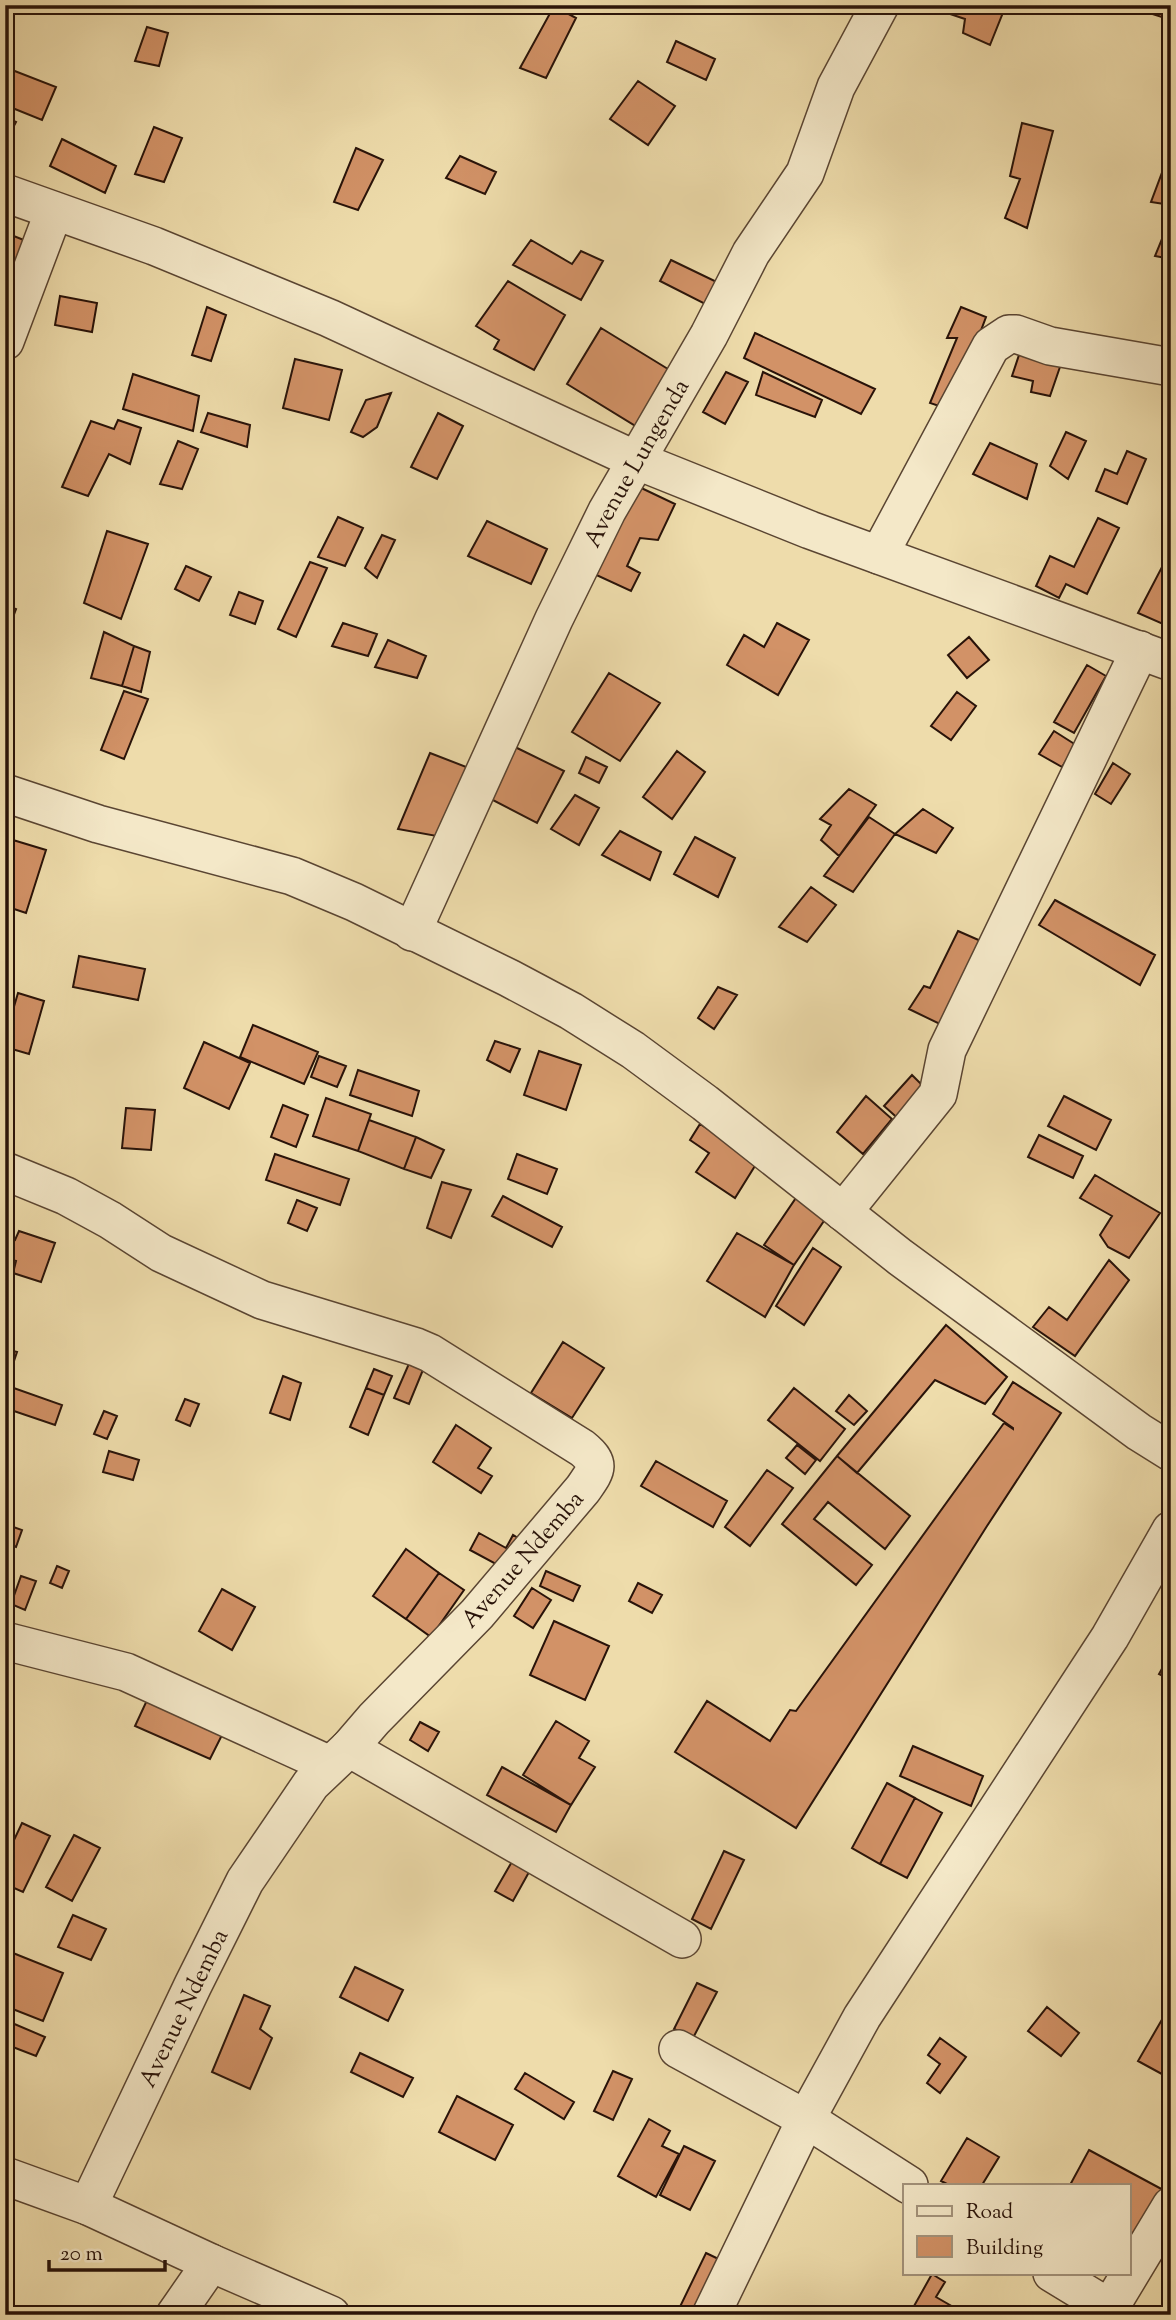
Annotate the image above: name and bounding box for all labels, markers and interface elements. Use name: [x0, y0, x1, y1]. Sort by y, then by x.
street label: Avenue Lungenda: [577, 373, 699, 554]
street label: Avenue Ndemba: [454, 1484, 593, 1637]
street label: Avenue Ndemba: [132, 1924, 238, 2094]
legend: [903, 2184, 1130, 2274]
text: Road: [966, 2198, 1013, 2228]
scale bar: [49, 2229, 164, 2273]
text: Building: [966, 2234, 1043, 2264]
text: 20 m: [60, 2240, 103, 2270]

